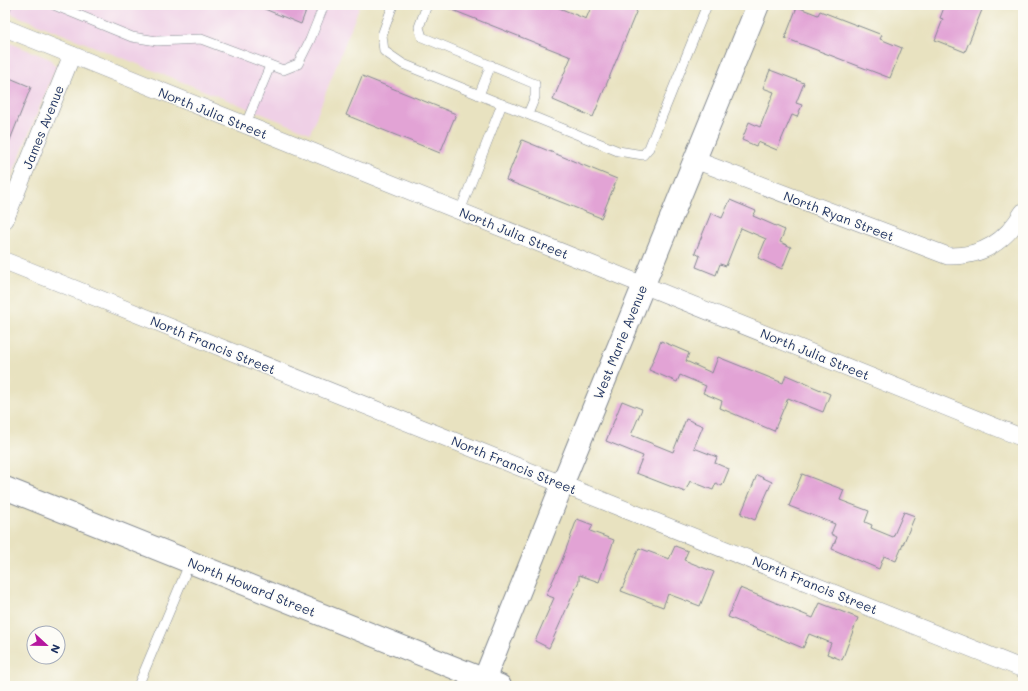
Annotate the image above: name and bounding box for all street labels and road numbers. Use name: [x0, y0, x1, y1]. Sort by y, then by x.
street label: James Avenue: [18, 82, 67, 171]
street label: North Julia Street: [156, 83, 270, 142]
street label: North Ryan Street: [782, 187, 897, 245]
street label: North Julia Street: [457, 203, 571, 262]
street label: West Marie Avenue: [589, 282, 650, 401]
street label: North Francis Street: [148, 312, 279, 378]
street label: North Julia Street: [758, 324, 872, 383]
street label: North Francis Street: [449, 432, 580, 498]
street label: North Francis Street: [750, 552, 881, 618]
street label: North Howard Street: [186, 553, 319, 620]

